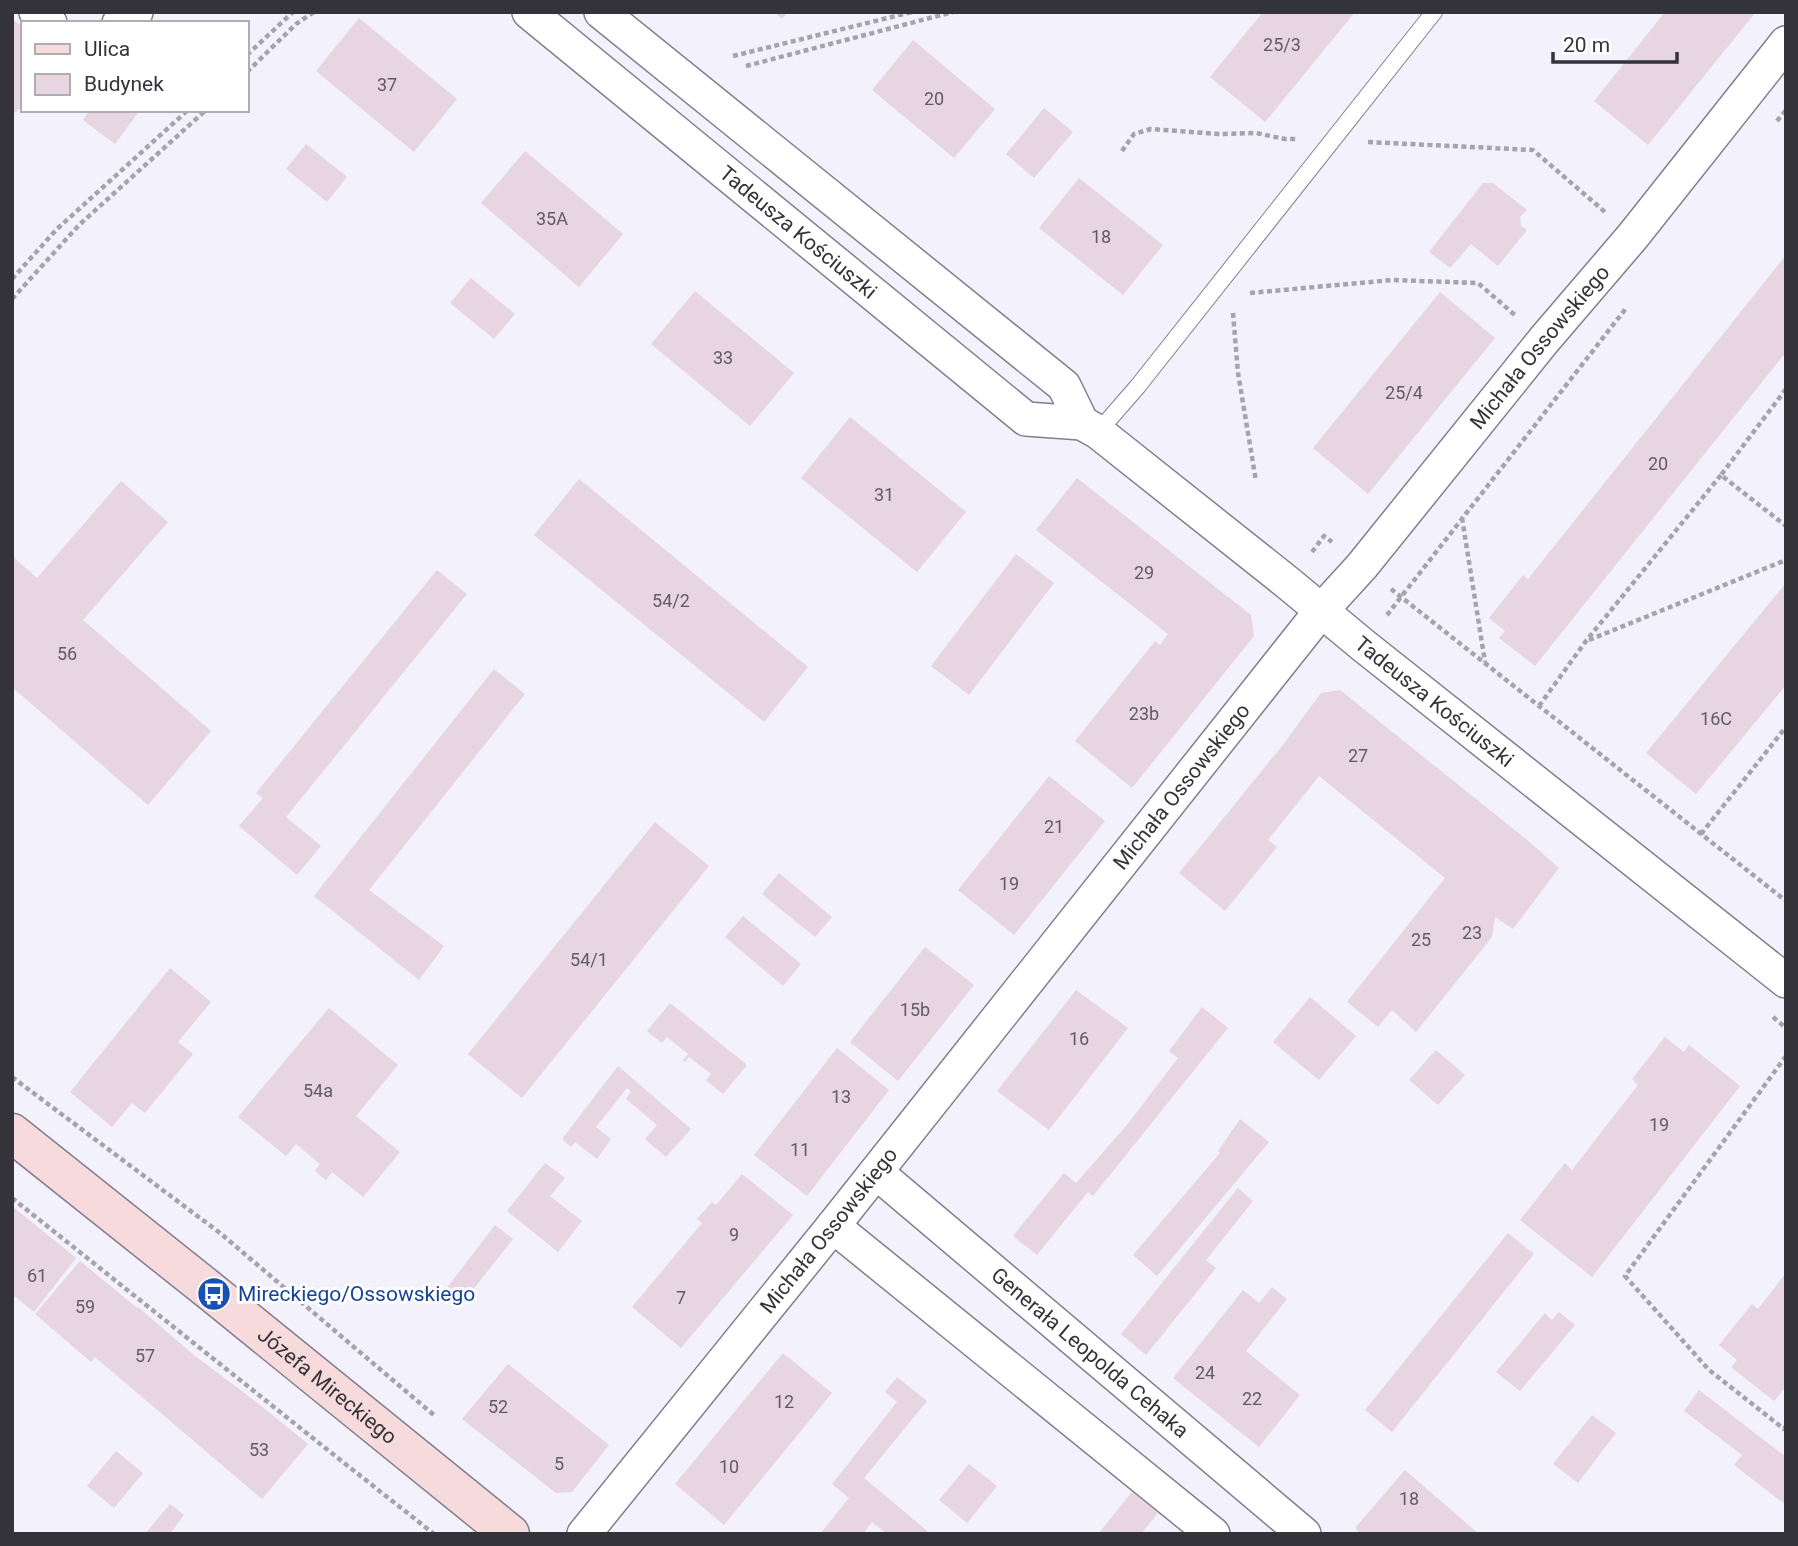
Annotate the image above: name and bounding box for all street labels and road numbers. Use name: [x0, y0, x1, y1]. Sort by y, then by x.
street label: Tadeusza Kościuszki: [715, 161, 882, 304]
street label: Michała Ossowskiego: [1465, 260, 1615, 434]
street label: Tadeusza Kościuszki: [1350, 632, 1518, 772]
street label: Michała Ossowskiego: [1108, 699, 1255, 874]
street label: Michała Ossowskiego: [755, 1143, 902, 1318]
street label: Generała Leopolda Cehaka: [986, 1263, 1193, 1443]
street label: Józefa Mireckiego: [253, 1322, 402, 1449]

